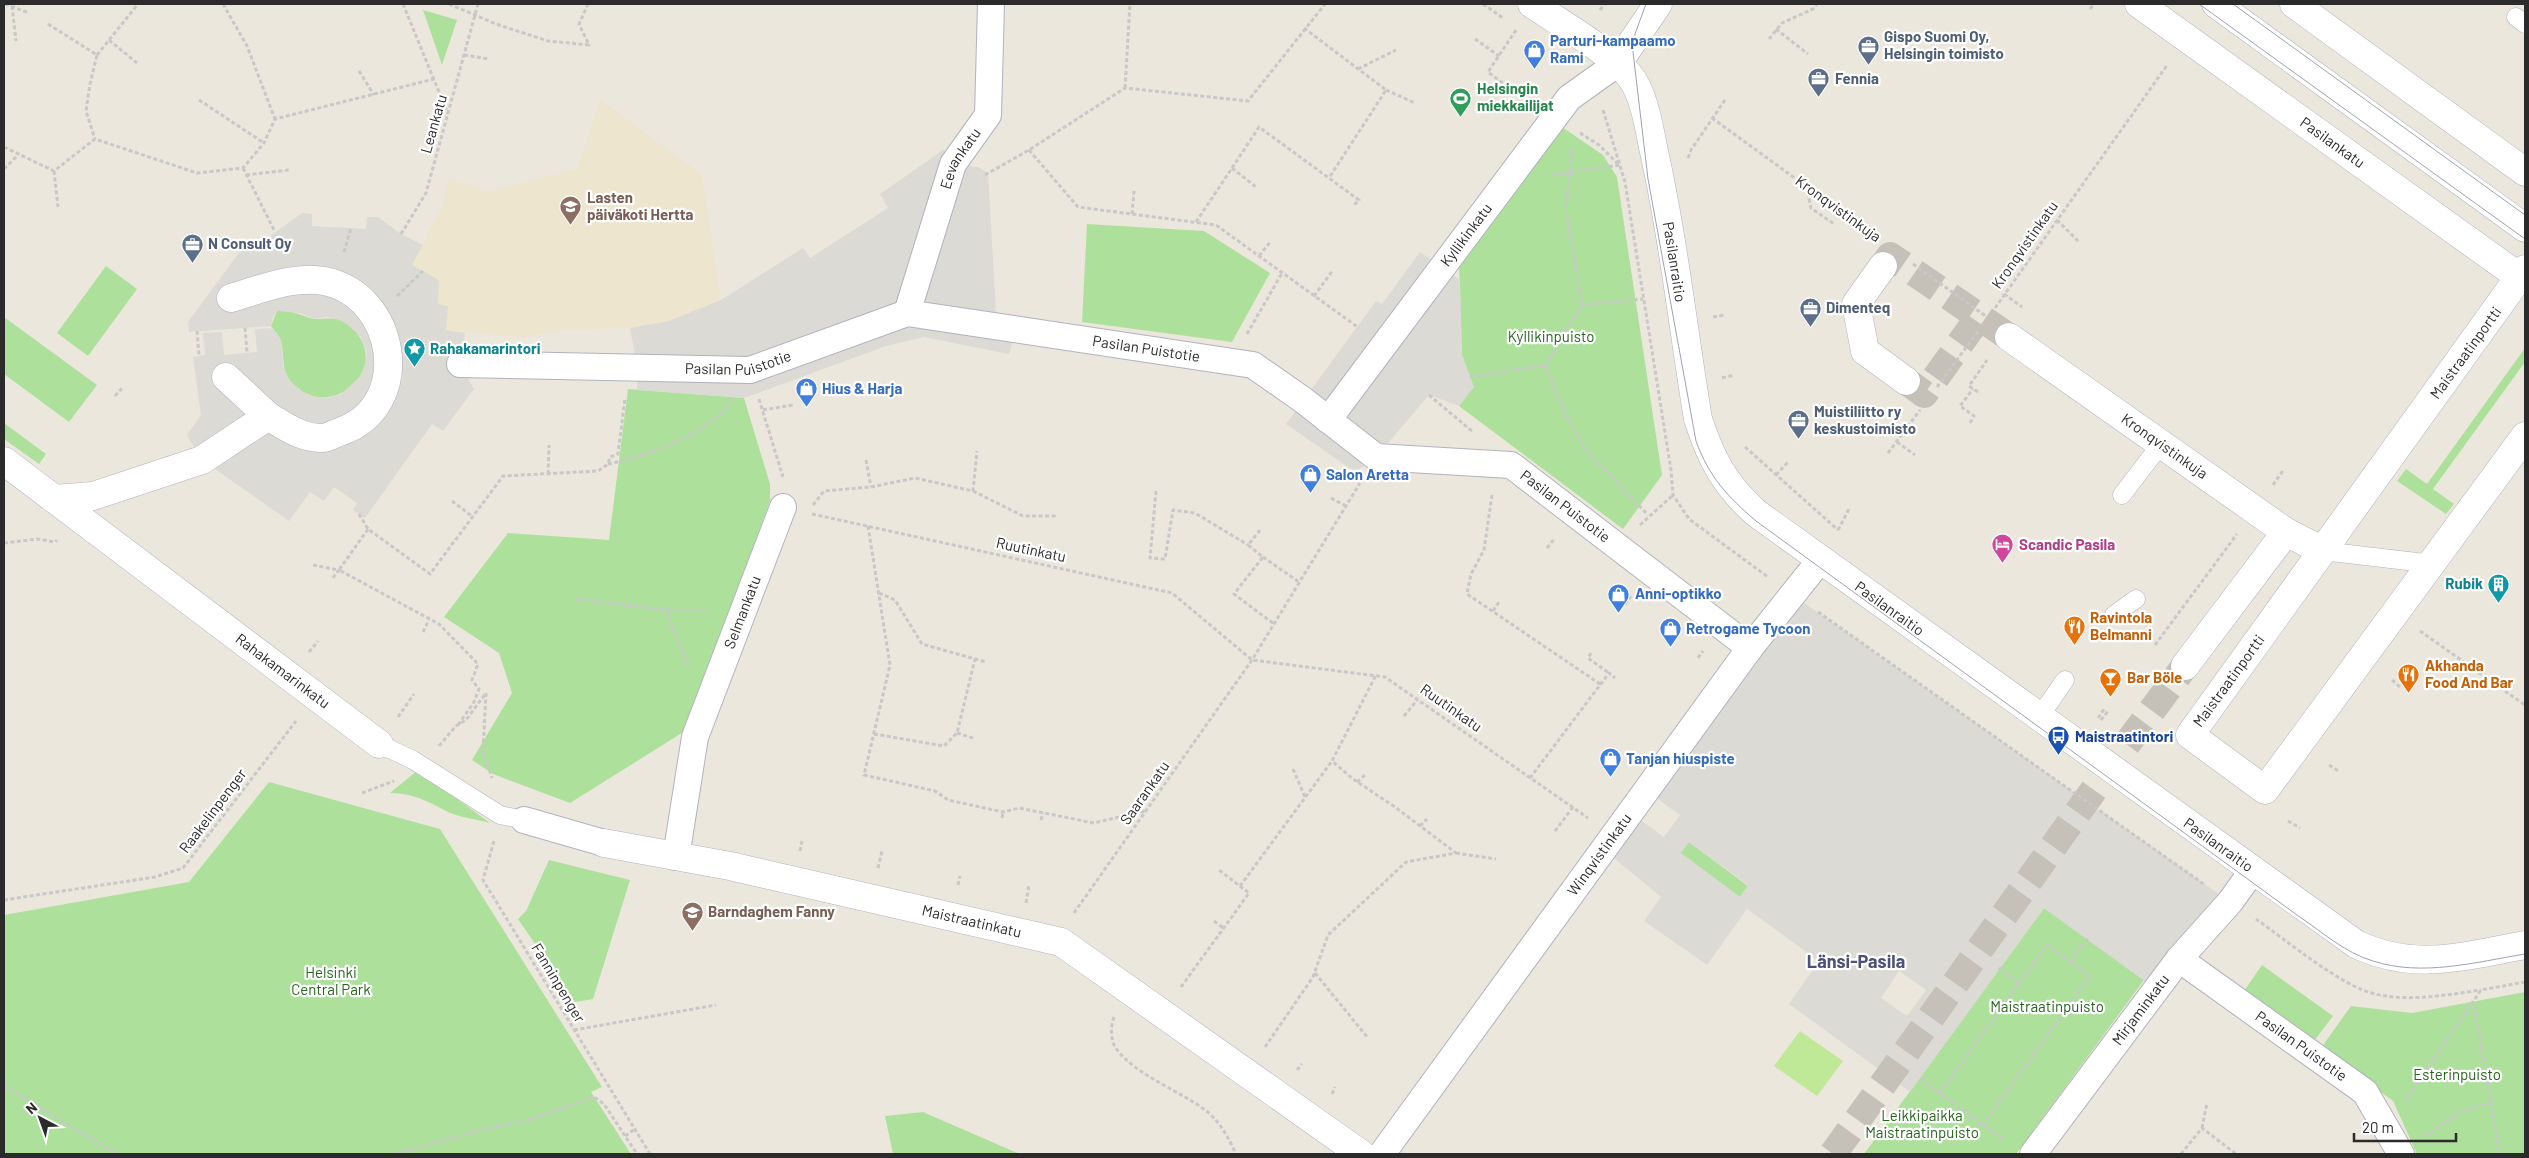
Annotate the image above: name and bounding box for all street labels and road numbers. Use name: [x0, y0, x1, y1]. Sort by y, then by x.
street label: Leankatu: [416, 92, 450, 155]
street label: Pasilankatu: [2297, 113, 2369, 171]
street label: Eevankatu: [936, 124, 984, 191]
street label: Kronqvistinkuja: [1792, 171, 1885, 245]
street label: Kronqvistinkatu: [1987, 197, 2061, 292]
street label: Kyllikinkatu: [1436, 199, 1495, 270]
street label: Pasilanraitio: [1660, 220, 1690, 303]
street label: Maistraatinportti: [2426, 303, 2505, 402]
street label: Pasilan Puistotie: [1091, 331, 1201, 365]
street label: Pasilan Puistotie: [685, 346, 793, 378]
street label: Kronqvistinkuja: [2118, 409, 2212, 482]
street label: Pasilan Puistotie: [1517, 466, 1614, 546]
street label: Ruutinkatu: [995, 533, 1068, 565]
street label: Selmankatu: [720, 573, 764, 651]
street label: Pasilanraitio: [1852, 577, 1928, 639]
street label: Rahakamarinkatu: [232, 629, 334, 712]
street label: Maistraatinportti: [2189, 631, 2268, 730]
street label: Ruutinkatu: [1417, 679, 1486, 735]
street label: Saarankatu: [1116, 757, 1173, 828]
street label: Raakelinpenger: [175, 764, 250, 856]
street label: Winqvistinkatu: [1563, 809, 1635, 899]
street label: Pasilanraitio: [2181, 813, 2257, 875]
street label: Maistraatinkatu: [920, 900, 1023, 941]
street label: Fanninpenger: [528, 939, 590, 1026]
street label: Mirjaminkatu: [2108, 970, 2173, 1048]
street label: Pasilan Puistotie: [2252, 1007, 2351, 1084]

